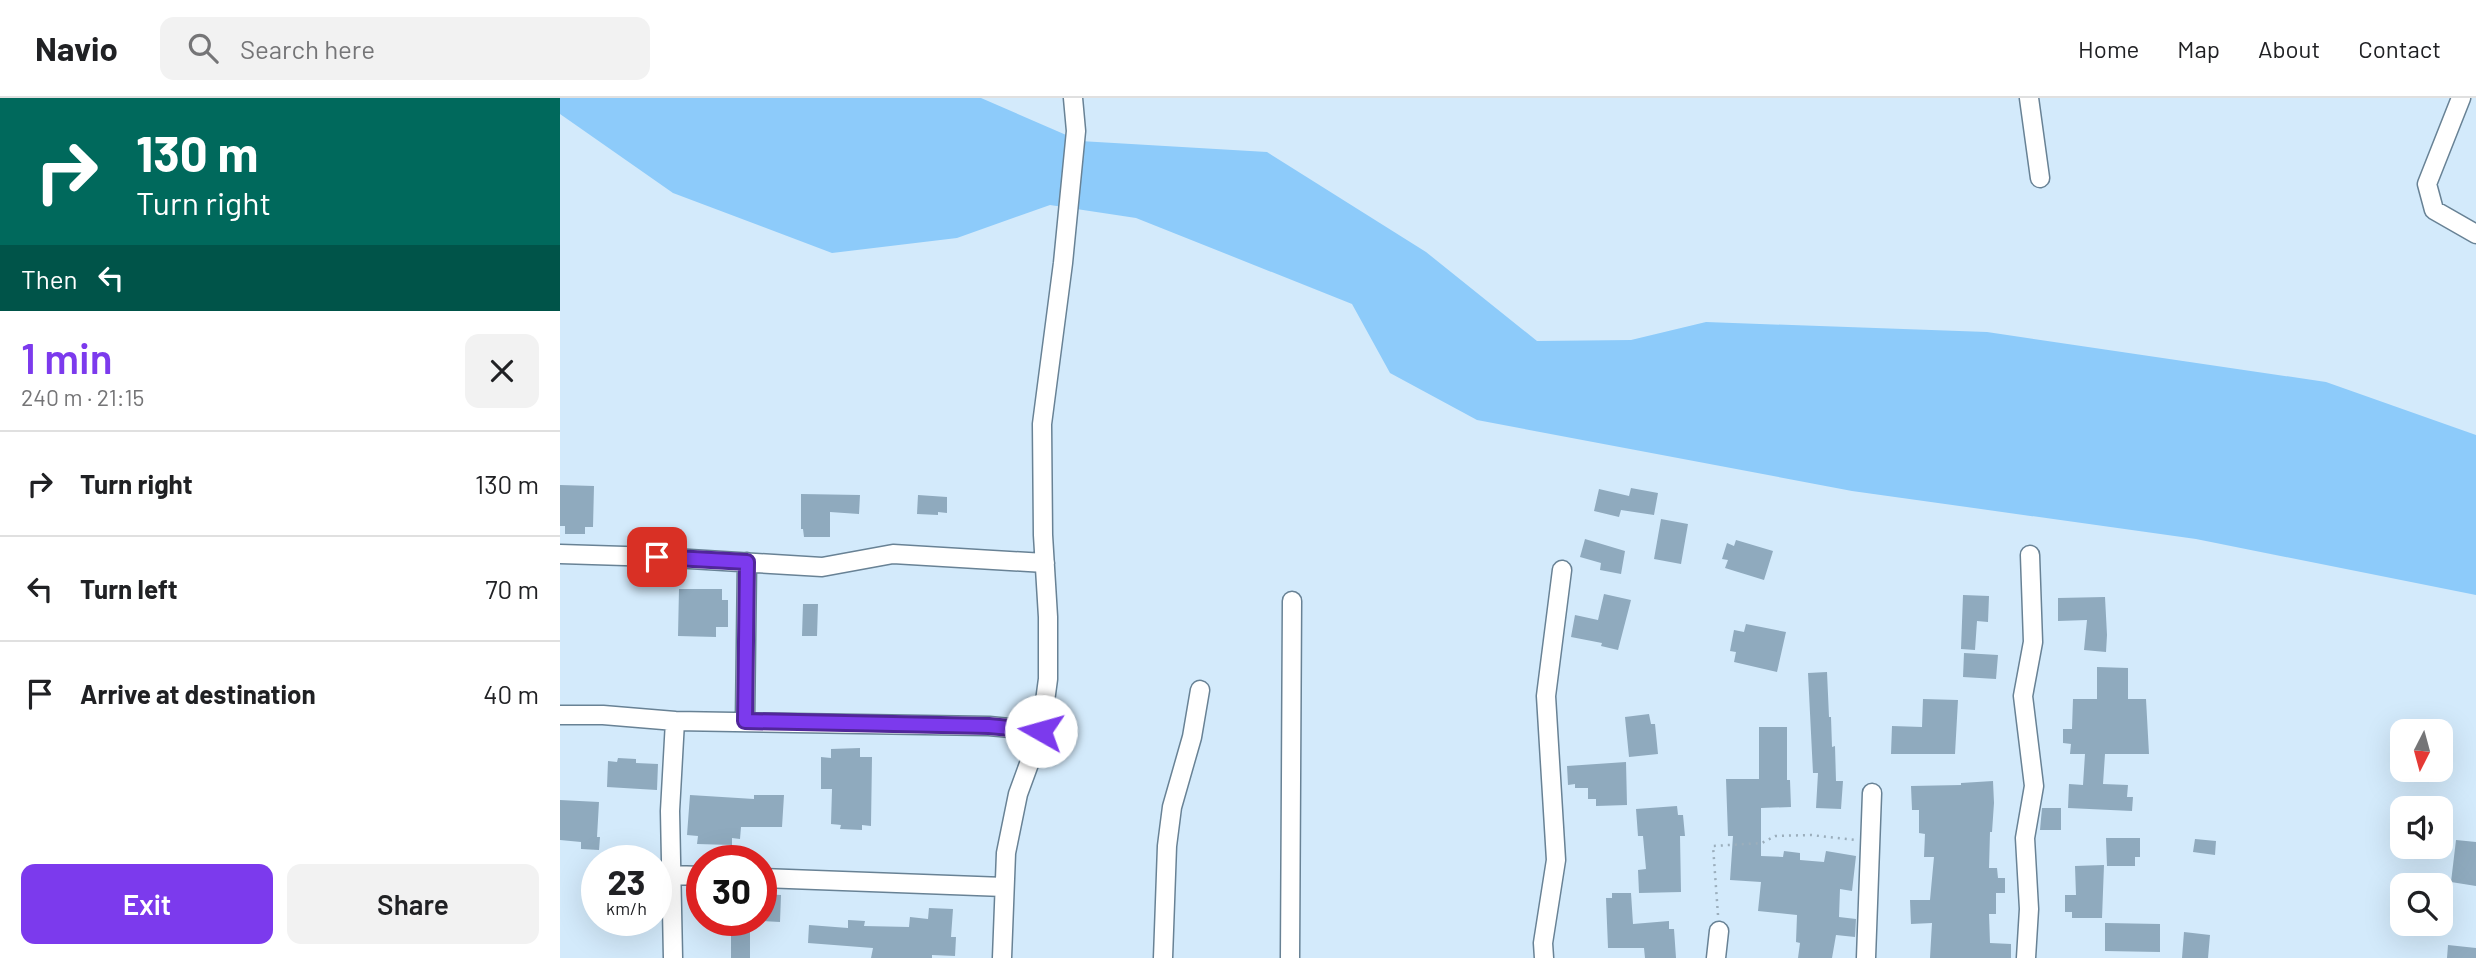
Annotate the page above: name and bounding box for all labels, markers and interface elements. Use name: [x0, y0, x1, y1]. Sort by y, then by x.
search box: [160, 17, 650, 80]
text: Navio: [35, 28, 118, 68]
icon: search: [184, 29, 222, 67]
text: Search here: [240, 33, 375, 64]
text: Home: [2078, 34, 2139, 63]
text: Map: [2177, 34, 2220, 63]
text: About: [2258, 34, 2320, 63]
text: Contact: [2358, 34, 2441, 63]
text: 130 m: [136, 123, 258, 182]
icon: right: [21, 126, 112, 217]
text: Turn right: [136, 183, 271, 221]
icon: left: [92, 259, 130, 297]
text: Then: [21, 263, 78, 294]
text: 1 min: [21, 332, 113, 382]
button: close: [465, 334, 539, 408]
text: 240 m · 21:15: [21, 383, 144, 411]
icon: right: [21, 465, 59, 503]
text: Turn right: [80, 468, 193, 499]
text: 130 m: [475, 468, 539, 499]
pin: [627, 527, 687, 587]
icon: arrive: [638, 538, 676, 576]
icon: left: [21, 570, 59, 608]
text: Turn left: [80, 573, 178, 604]
text: 70 m: [485, 573, 539, 604]
icon: arrive: [21, 675, 59, 713]
text: Arrive at destination: [80, 678, 316, 709]
text: 40 m: [483, 678, 539, 709]
position arrow: [1004, 694, 1078, 768]
north arrow: [2390, 719, 2454, 782]
map controls: [2390, 719, 2453, 936]
button: sound: [2390, 796, 2453, 859]
speed limit sign: 30: [686, 845, 777, 936]
text: 23: [607, 860, 646, 902]
button: Exit: [21, 864, 273, 944]
button: Share: [287, 864, 539, 944]
button: search: [2390, 873, 2453, 936]
text: km/h: [606, 897, 647, 919]

